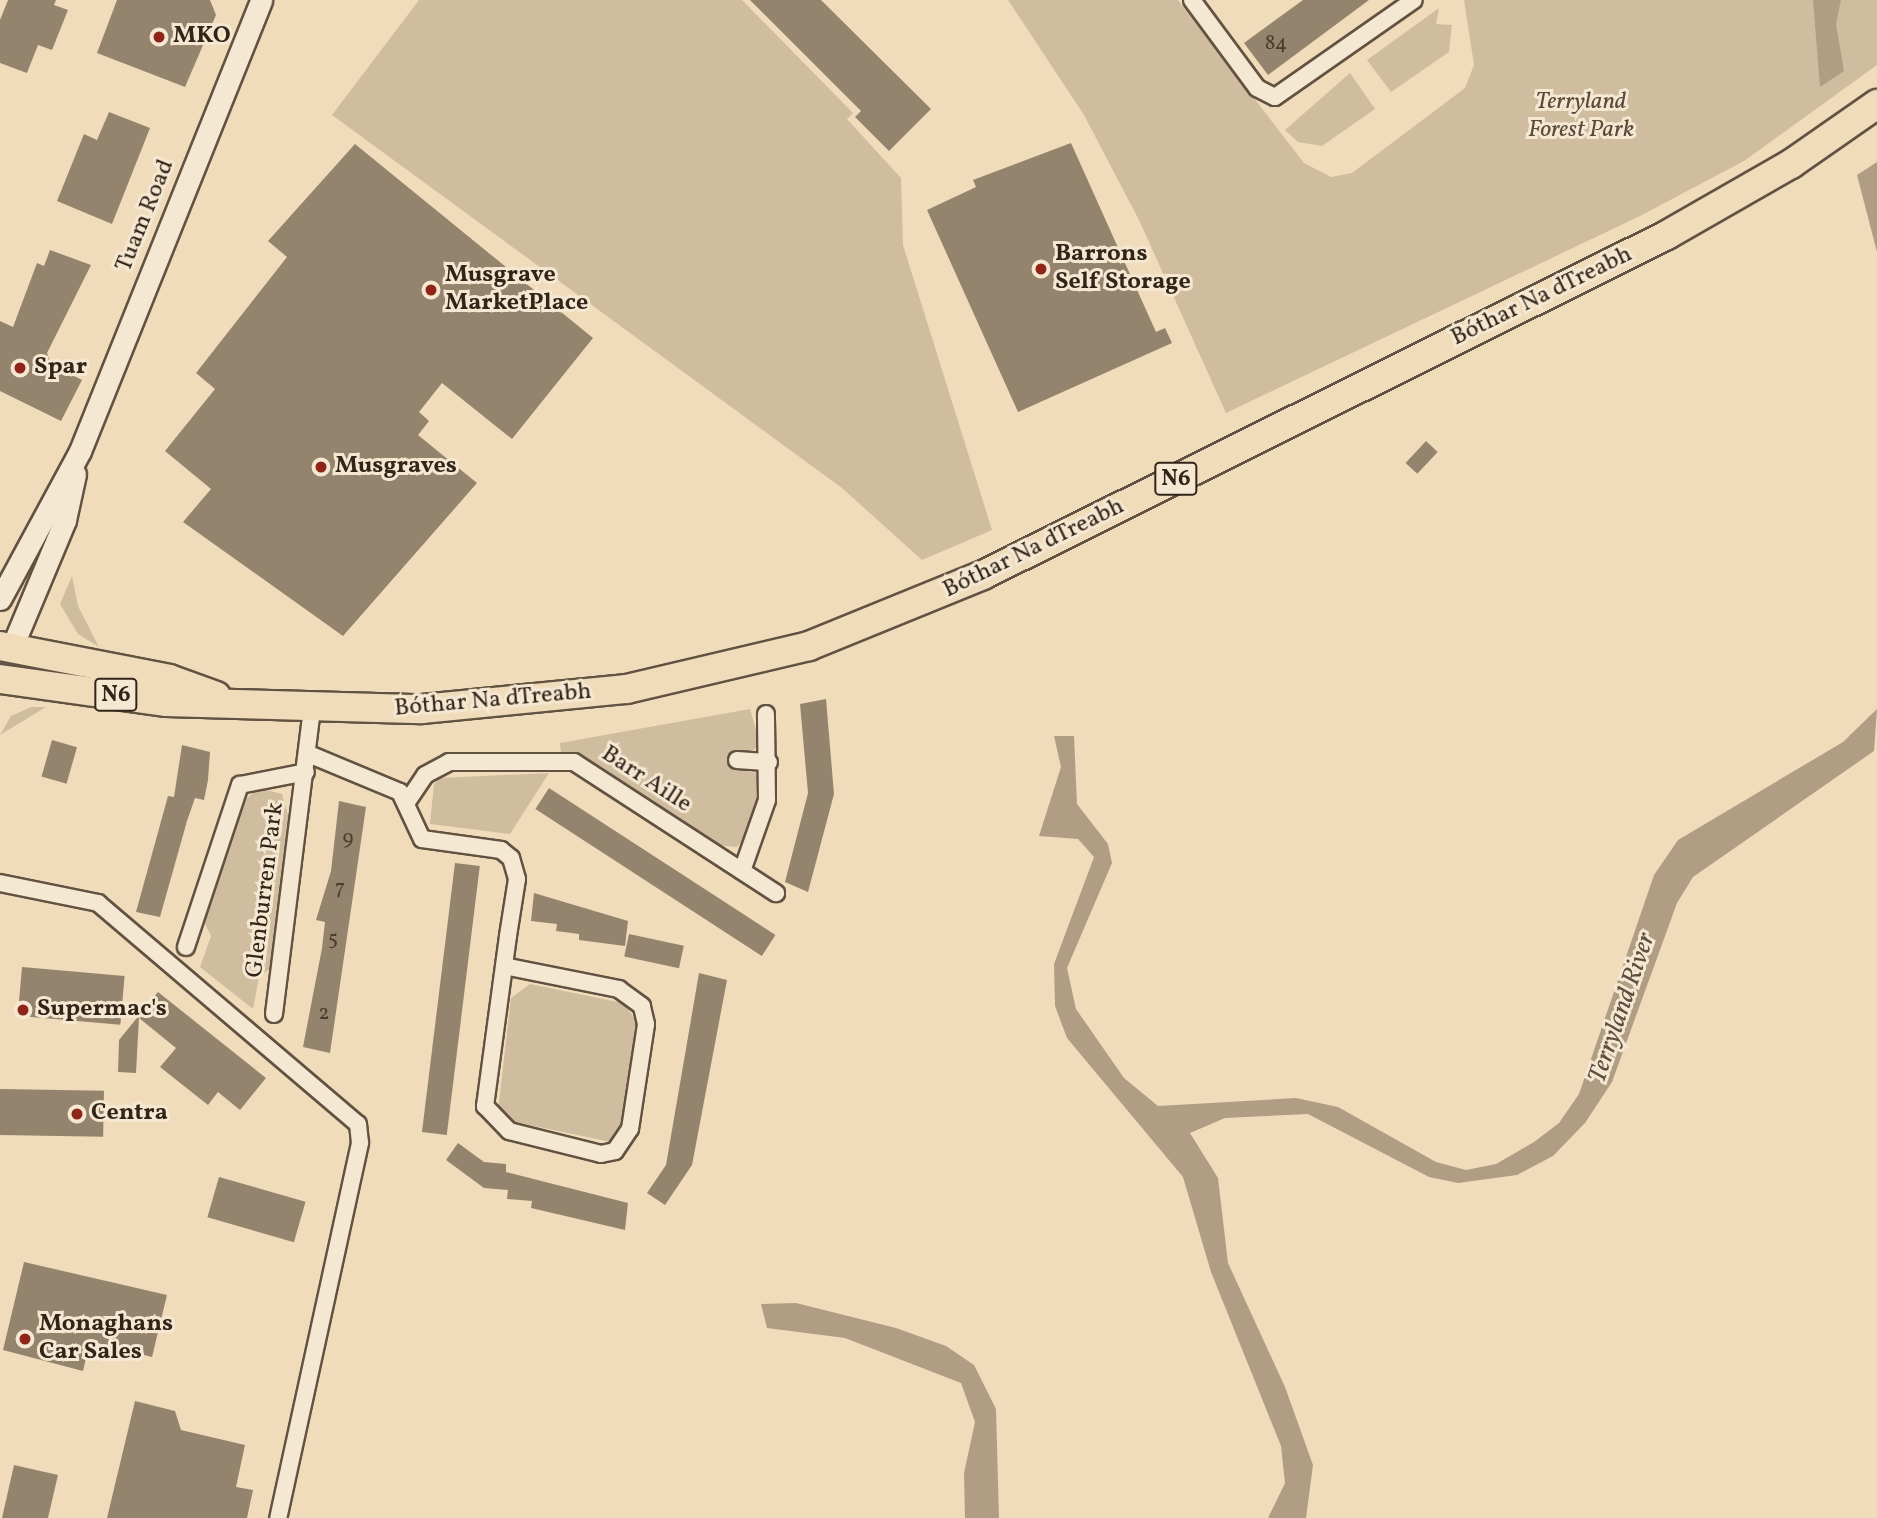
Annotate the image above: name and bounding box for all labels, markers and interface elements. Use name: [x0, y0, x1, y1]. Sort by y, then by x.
place label: MKO: [173, 23, 231, 51]
marker: MKO: [151, 29, 167, 45]
house number: 84: [1265, 31, 1287, 57]
park label: Terryland Forest Park: [1528, 89, 1634, 145]
street label: Tuam Road: [110, 156, 182, 276]
place label: Barrons Self Storage: [1055, 241, 1189, 297]
street label: Bóthar Na dTreabh: [1447, 241, 1637, 353]
marker: Barrons Self Storage: [1033, 261, 1049, 277]
place label: Musgrave MarketPlace: [445, 262, 588, 318]
marker: Musgrave MarketPlace: [423, 282, 439, 298]
place label: Spar: [34, 354, 87, 382]
marker: Spar: [12, 360, 28, 376]
place label: Musgraves: [335, 453, 457, 481]
marker: Musgraves: [313, 459, 329, 475]
road number: N6: [1153, 460, 1199, 499]
street label: Bóthar Na dTreabh: [939, 493, 1129, 605]
road number: N6: [93, 676, 139, 715]
street label: Bóthar Na dTreabh: [393, 678, 593, 724]
street label: Barr Aille: [596, 740, 696, 820]
street label: Glenburren Park: [241, 801, 291, 979]
house number: 9: [343, 826, 353, 852]
house number: 7: [335, 876, 345, 902]
house number: 5: [328, 926, 338, 952]
water label: Terryland River: [1583, 929, 1663, 1087]
place label: Supermac's: [37, 996, 167, 1024]
house number: 2: [318, 1001, 330, 1027]
marker: Supermac's: [15, 1002, 31, 1018]
place label: Centra: [91, 1100, 168, 1128]
marker: Centra: [69, 1106, 85, 1122]
place label: Monaghans Car Sales: [39, 1311, 173, 1367]
marker: Monaghans Car Sales: [17, 1331, 33, 1347]

